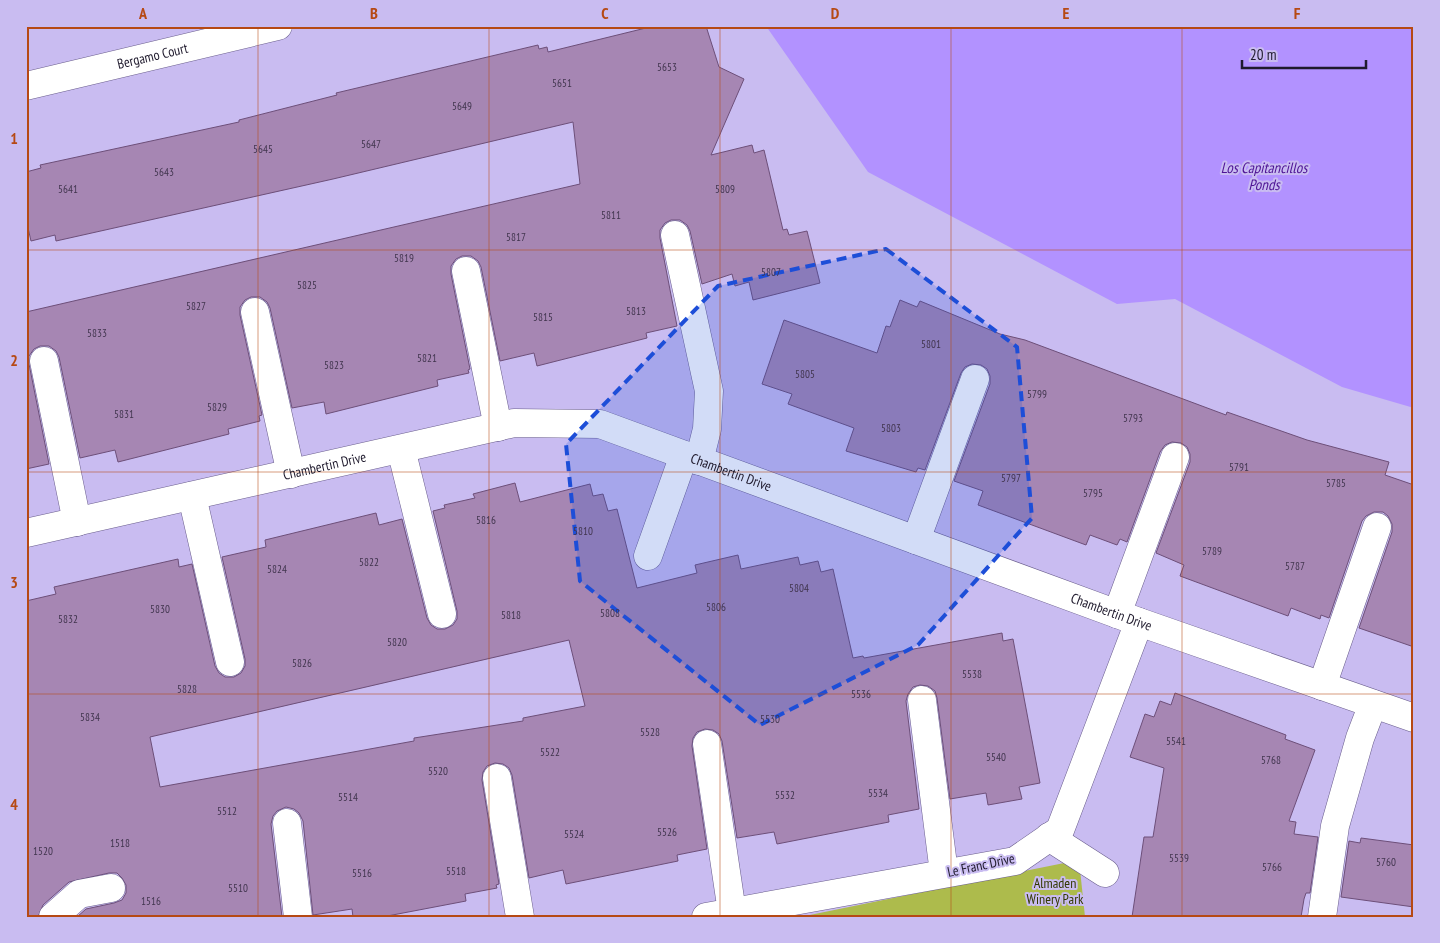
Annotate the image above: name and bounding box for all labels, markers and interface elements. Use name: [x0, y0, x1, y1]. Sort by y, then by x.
text: A: [138, 3, 148, 23]
text: B: [370, 3, 378, 23]
text: C: [601, 3, 609, 23]
text: D: [831, 3, 840, 23]
text: E: [1063, 3, 1070, 23]
text: F: [1294, 3, 1301, 23]
scale bar: [1242, 38, 1366, 70]
street label: Bergamo Court: [115, 39, 190, 73]
text: 20 m: [1250, 45, 1276, 64]
house number: 5653: [657, 60, 677, 74]
house number: 5651: [552, 76, 572, 90]
house number: 5649: [452, 99, 472, 113]
text: 1: [10, 128, 18, 148]
house number: 5647: [361, 137, 381, 151]
house number: 5645: [253, 142, 273, 156]
water label: Los Capitancillos Ponds: [1221, 158, 1309, 194]
house number: 5643: [154, 165, 174, 179]
house number: 5641: [58, 182, 78, 196]
house number: 5809: [715, 182, 735, 196]
house number: 5811: [601, 208, 621, 222]
house number: 5817: [506, 230, 526, 244]
house number: 5819: [394, 251, 414, 265]
house number: 5807: [761, 265, 781, 279]
house number: 5825: [297, 278, 317, 292]
house number: 5827: [186, 299, 206, 313]
house number: 5813: [626, 304, 646, 318]
house number: 5815: [533, 310, 553, 324]
house number: 5833: [87, 326, 107, 340]
house number: 5801: [921, 337, 941, 351]
text: 2: [10, 350, 18, 370]
house number: 5821: [417, 351, 437, 365]
house number: 5823: [324, 358, 344, 372]
house number: 5805: [795, 367, 815, 381]
house number: 5799: [1027, 387, 1047, 401]
house number: 5829: [207, 400, 227, 414]
house number: 5831: [114, 407, 134, 421]
house number: 5793: [1123, 411, 1143, 425]
house number: 5803: [881, 421, 901, 435]
street label: Chambertin Drive: [281, 448, 368, 484]
street label: Chambertin Drive: [688, 449, 774, 495]
house number: 5791: [1229, 460, 1249, 474]
house number: 5797: [1001, 471, 1021, 485]
house number: 5785: [1326, 476, 1346, 490]
house number: 5795: [1083, 486, 1103, 500]
house number: 5816: [476, 513, 496, 527]
house number: 5810: [573, 524, 593, 538]
house number: 5789: [1202, 544, 1222, 558]
house number: 5822: [359, 555, 379, 569]
house number: 5787: [1285, 559, 1305, 573]
house number: 5824: [267, 562, 287, 576]
text: 3: [10, 572, 18, 592]
house number: 5804: [789, 581, 809, 595]
street label: Chambertin Drive: [1068, 589, 1154, 635]
house number: 5806: [706, 600, 726, 614]
house number: 5830: [150, 602, 170, 616]
house number: 5808: [600, 606, 620, 620]
house number: 5818: [501, 608, 521, 622]
house number: 5832: [58, 612, 78, 626]
house number: 5820: [387, 635, 407, 649]
house number: 5826: [292, 656, 312, 670]
house number: 5538: [962, 667, 982, 681]
house number: 5828: [177, 682, 197, 696]
house number: 5536: [851, 687, 871, 701]
house number: 5834: [80, 710, 100, 724]
house number: 5530: [760, 712, 780, 726]
house number: 5528: [640, 725, 660, 739]
house number: 5541: [1166, 734, 1186, 748]
house number: 5522: [540, 745, 560, 759]
house number: 5540: [986, 750, 1006, 764]
house number: 5768: [1261, 753, 1281, 767]
house number: 5520: [428, 764, 448, 778]
house number: 5534: [868, 786, 888, 800]
house number: 5532: [775, 788, 795, 802]
house number: 5514: [338, 790, 358, 804]
text: 4: [10, 794, 18, 814]
house number: 5512: [217, 804, 237, 818]
house number: 5526: [657, 825, 677, 839]
house number: 5524: [564, 827, 584, 841]
house number: 1518: [110, 836, 130, 850]
house number: 1520: [33, 844, 53, 858]
street label: Le Franc Drive: [946, 849, 1017, 881]
house number: 5539: [1169, 851, 1189, 865]
house number: 5760: [1376, 855, 1396, 869]
house number: 5766: [1262, 860, 1282, 874]
house number: 5518: [446, 864, 466, 878]
house number: 5516: [352, 866, 372, 880]
park label: Almaden Winery Park: [1027, 874, 1084, 908]
house number: 5510: [228, 881, 248, 895]
house number: 1516: [141, 894, 161, 908]

